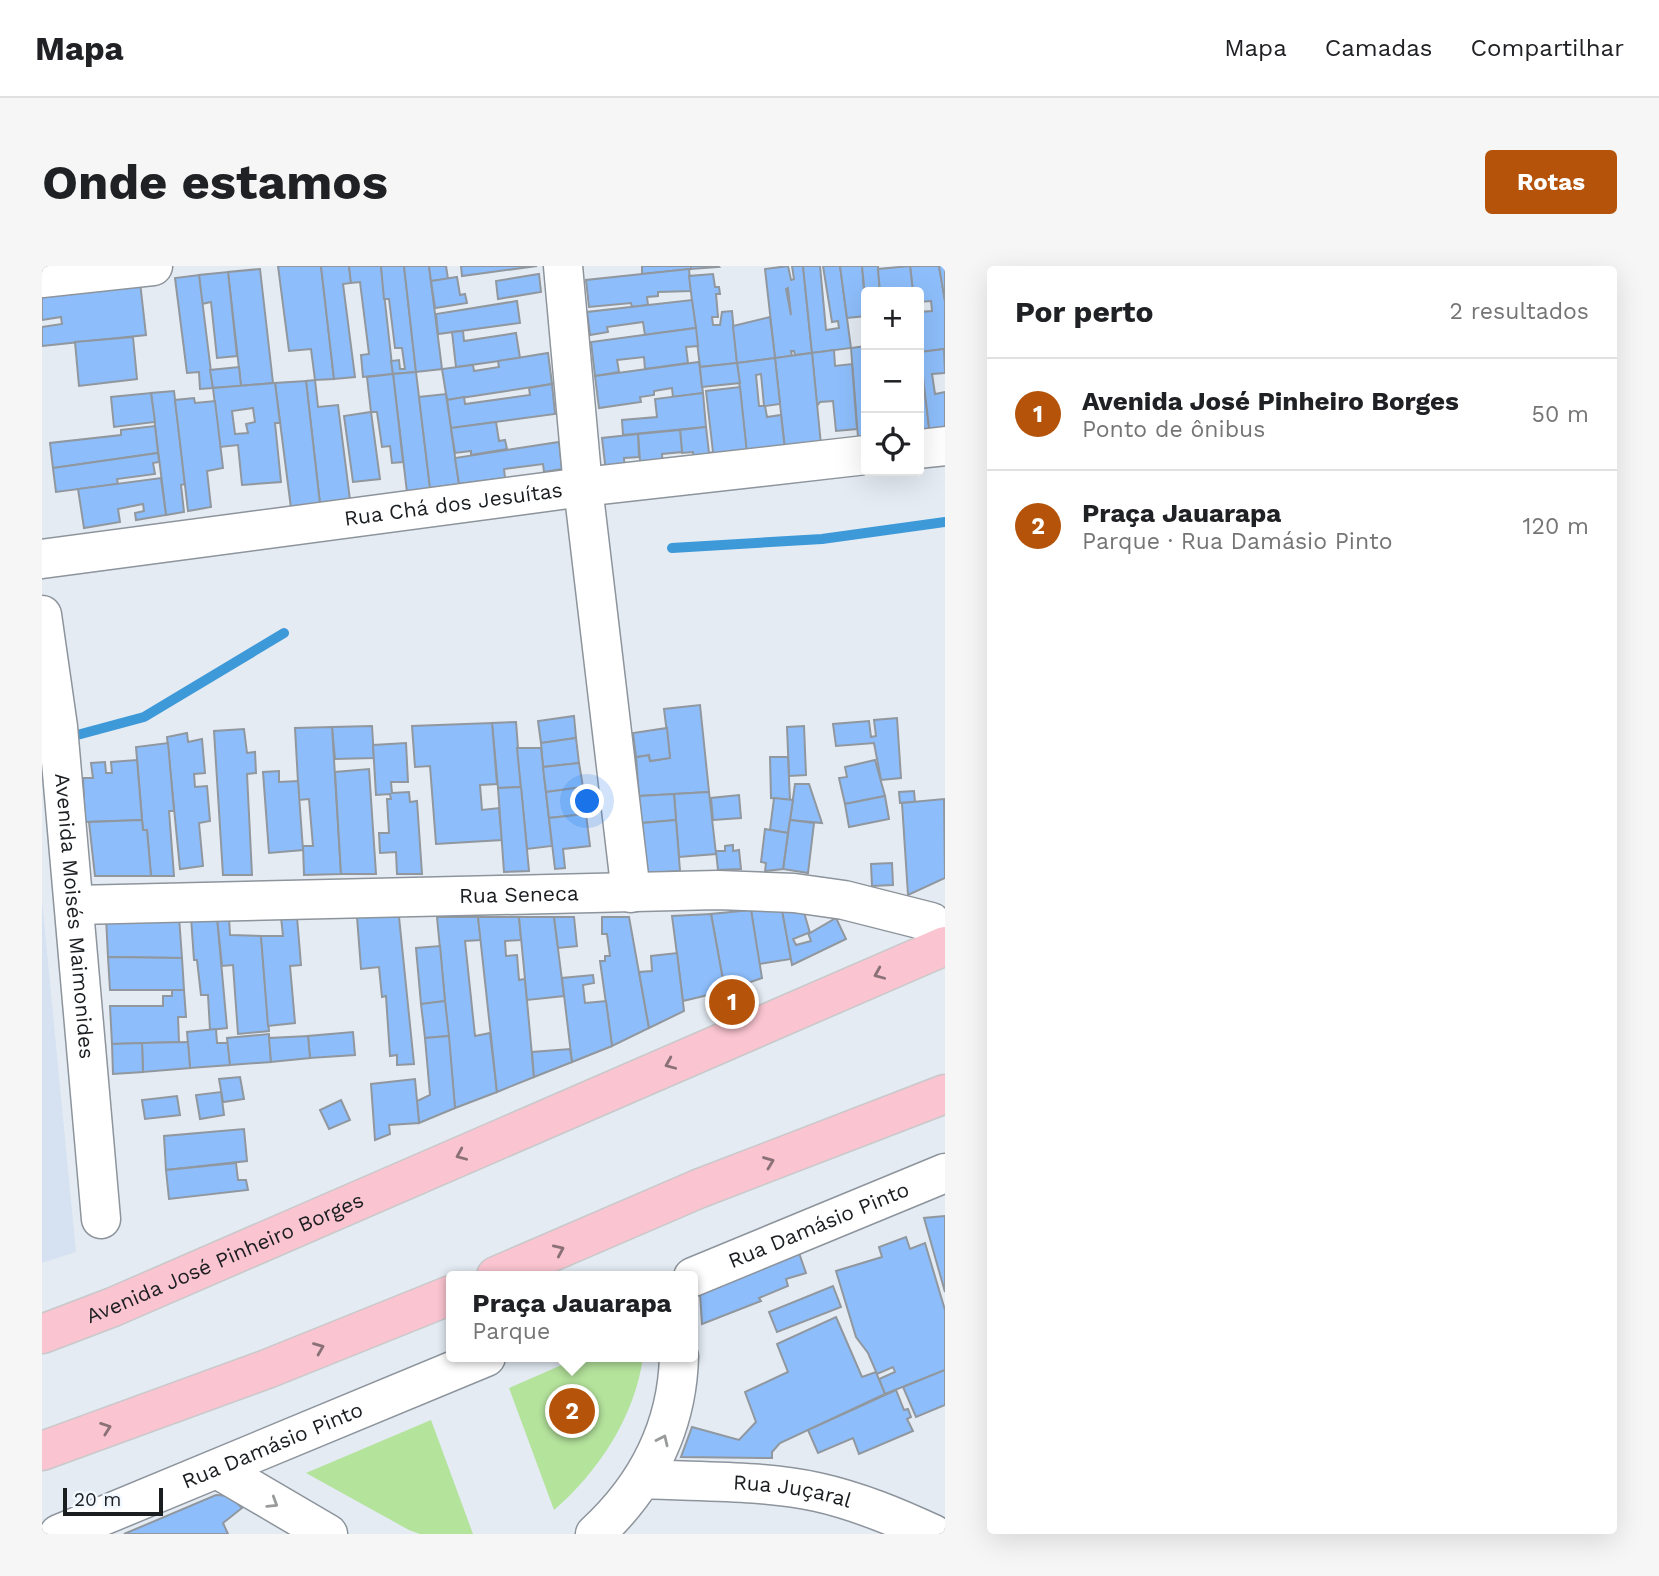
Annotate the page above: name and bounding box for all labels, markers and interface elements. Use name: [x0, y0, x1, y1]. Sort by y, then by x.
text: Mapa: [35, 29, 124, 68]
text: Mapa: [1224, 34, 1287, 62]
text: Camadas: [1325, 34, 1433, 62]
text: Compartilhar: [1471, 34, 1624, 62]
button: Rotas: [1485, 150, 1617, 214]
text: Onde estamos: [42, 153, 388, 211]
map controls: [861, 287, 924, 476]
button: +: [861, 287, 924, 350]
text: Por perto: [1015, 294, 1153, 329]
text: 2 resultados: [1450, 298, 1589, 325]
button: −: [861, 350, 924, 413]
text: Avenida José Pinheiro Borges: [1082, 386, 1459, 416]
text: 1: [1033, 401, 1043, 428]
text: 50 m: [1532, 401, 1589, 428]
button: locate: [861, 413, 924, 476]
text: Ponto de ônibus: [1082, 416, 1265, 443]
street label: Rua Chá dos Jesuítas: [343, 477, 564, 531]
text: Praça Jauarapa: [1082, 498, 1281, 528]
text: 2: [1031, 513, 1045, 540]
text: 120 m: [1523, 513, 1589, 540]
text: Parque · Rua Damásio Pinto: [1082, 528, 1392, 555]
street label: Avenida Moisés Maimonides: [50, 772, 100, 1060]
your location: [570, 784, 604, 818]
street label: Rua Seneca: [459, 880, 579, 908]
one-way arrow: [874, 966, 886, 980]
pin: 1: [709, 976, 755, 1028]
one-way arrow: [665, 1056, 677, 1070]
one-way arrow: [456, 1147, 468, 1161]
one-way arrow: [763, 1156, 775, 1170]
street label: Rua Damásio Pinto: [724, 1176, 913, 1273]
street label: Avenida José Pinheiro Borges: [82, 1187, 367, 1328]
one-way arrow: [552, 1244, 565, 1258]
popup: [446, 1271, 698, 1362]
text: Praça Jauarapa: [472, 1288, 672, 1318]
text: Parque: [472, 1318, 550, 1345]
one-way arrow: [313, 1343, 325, 1357]
pin: 2: [549, 1385, 595, 1437]
street label: Rua Damásio Pinto: [178, 1397, 366, 1494]
one-way arrow: [100, 1422, 112, 1436]
one-way arrow: [655, 1435, 669, 1447]
street label: Rua Juçaral: [732, 1469, 855, 1513]
scale bar: [63, 1485, 163, 1517]
text: 20 m: [74, 1488, 121, 1511]
one-way arrow: [265, 1495, 278, 1508]

